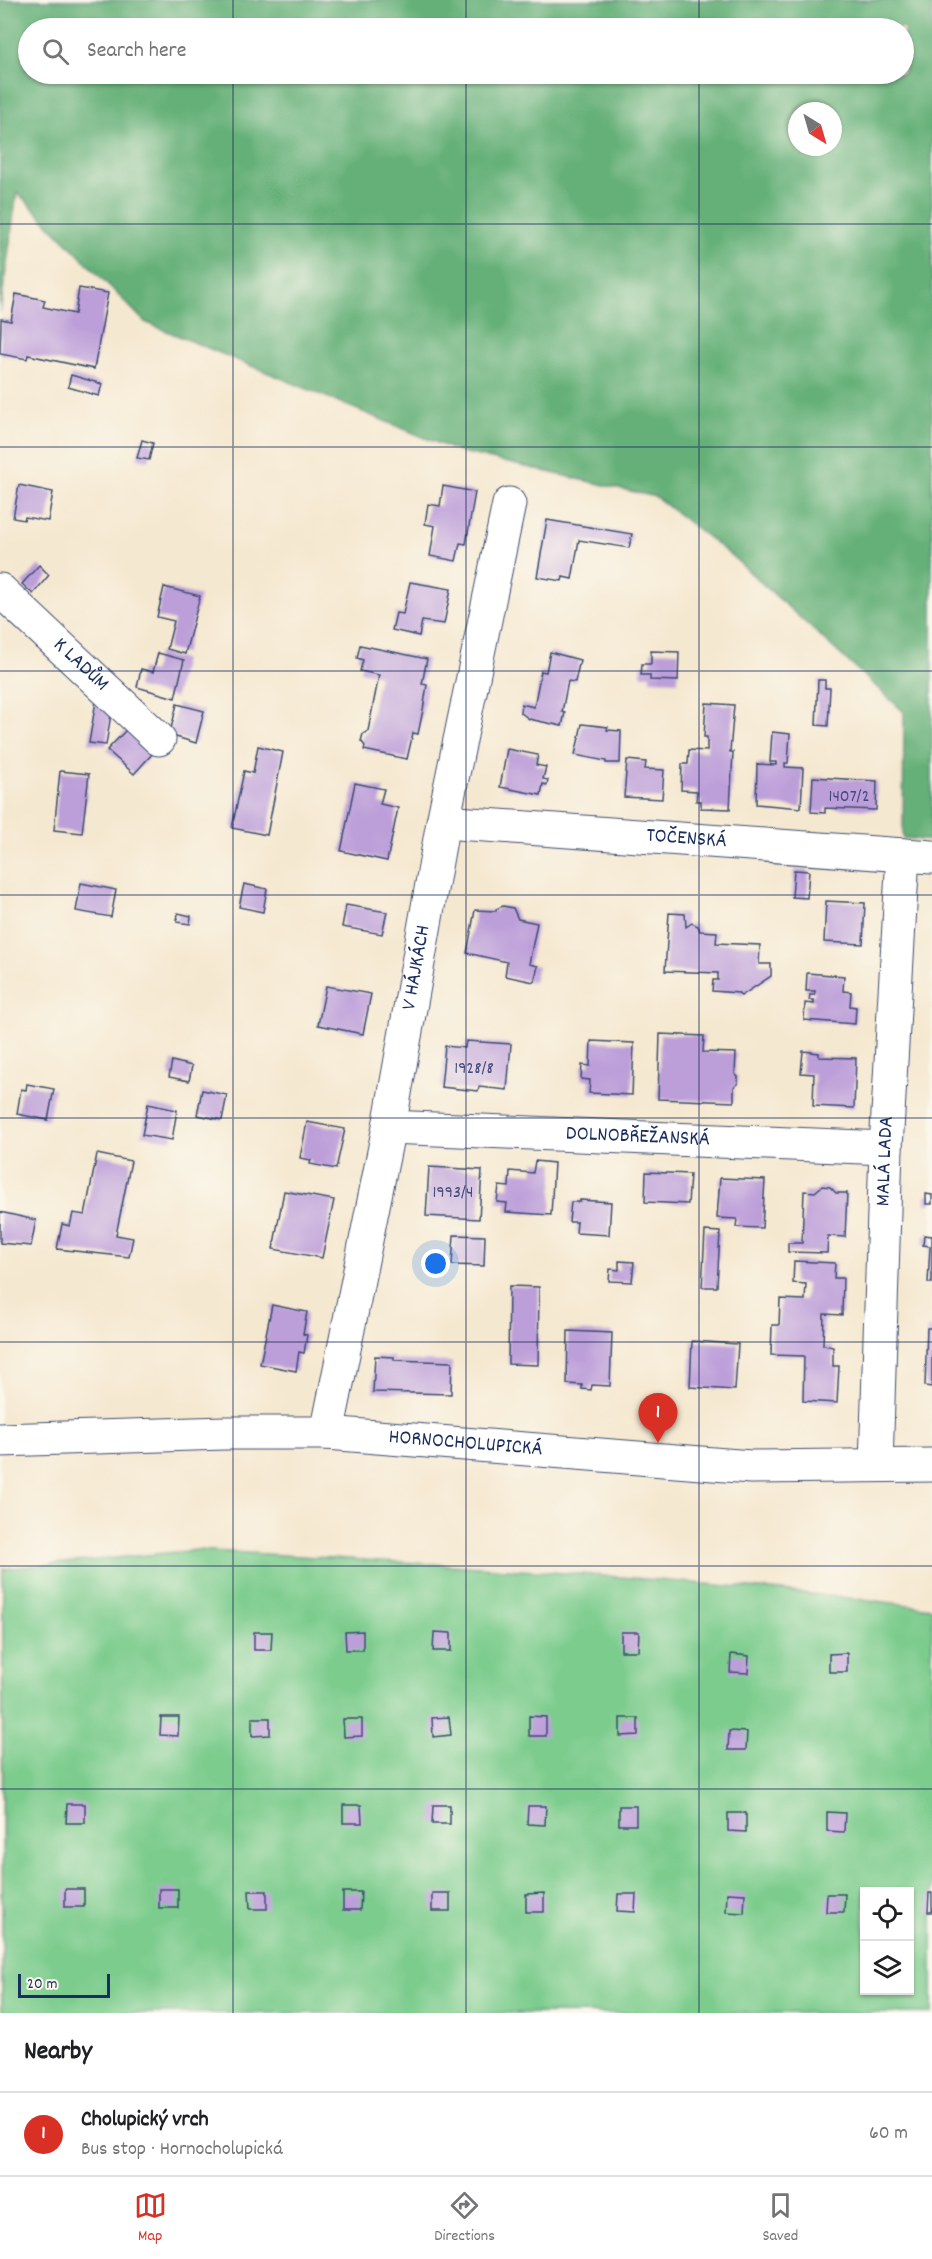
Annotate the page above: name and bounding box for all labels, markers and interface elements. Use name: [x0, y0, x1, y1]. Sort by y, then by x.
search box: [18, 18, 914, 84]
icon: search: [39, 35, 72, 68]
text: Search here: [87, 36, 186, 67]
north arrow: [788, 102, 842, 156]
street label: K LADŮM: [45, 631, 115, 699]
house number: 1407/2: [828, 785, 870, 810]
street label: TOČENSKÁ: [645, 822, 728, 857]
street label: V HÁJKÁCH: [395, 923, 439, 1013]
house number: 1928/8: [454, 1057, 494, 1082]
street label: MALÁ LADA: [869, 1115, 903, 1207]
street label: DOLNOBŘEŽANSKÁ: [565, 1119, 711, 1156]
house number: 1993/4: [432, 1181, 474, 1206]
your location: [421, 1249, 450, 1278]
pin: 1: [638, 1394, 678, 1443]
street label: HORNOCHOLUPICKÁ: [387, 1423, 544, 1465]
map controls: [860, 1887, 914, 1995]
button: locate: [860, 1887, 914, 1941]
button: layers: [860, 1941, 914, 1995]
scale bar: [18, 1971, 110, 1998]
text: 20 m: [27, 1973, 57, 1996]
text: Nearby: [24, 2034, 92, 2071]
text: Cholupický vrch: [81, 2105, 209, 2136]
text: 1: [41, 2120, 46, 2148]
text: 60 m: [869, 2120, 908, 2148]
text: Bus stop · Hornocholupická: [81, 2136, 283, 2164]
tab: Map: [134, 2189, 167, 2248]
tab: Directions: [434, 2189, 495, 2248]
tab: Saved: [762, 2189, 798, 2248]

